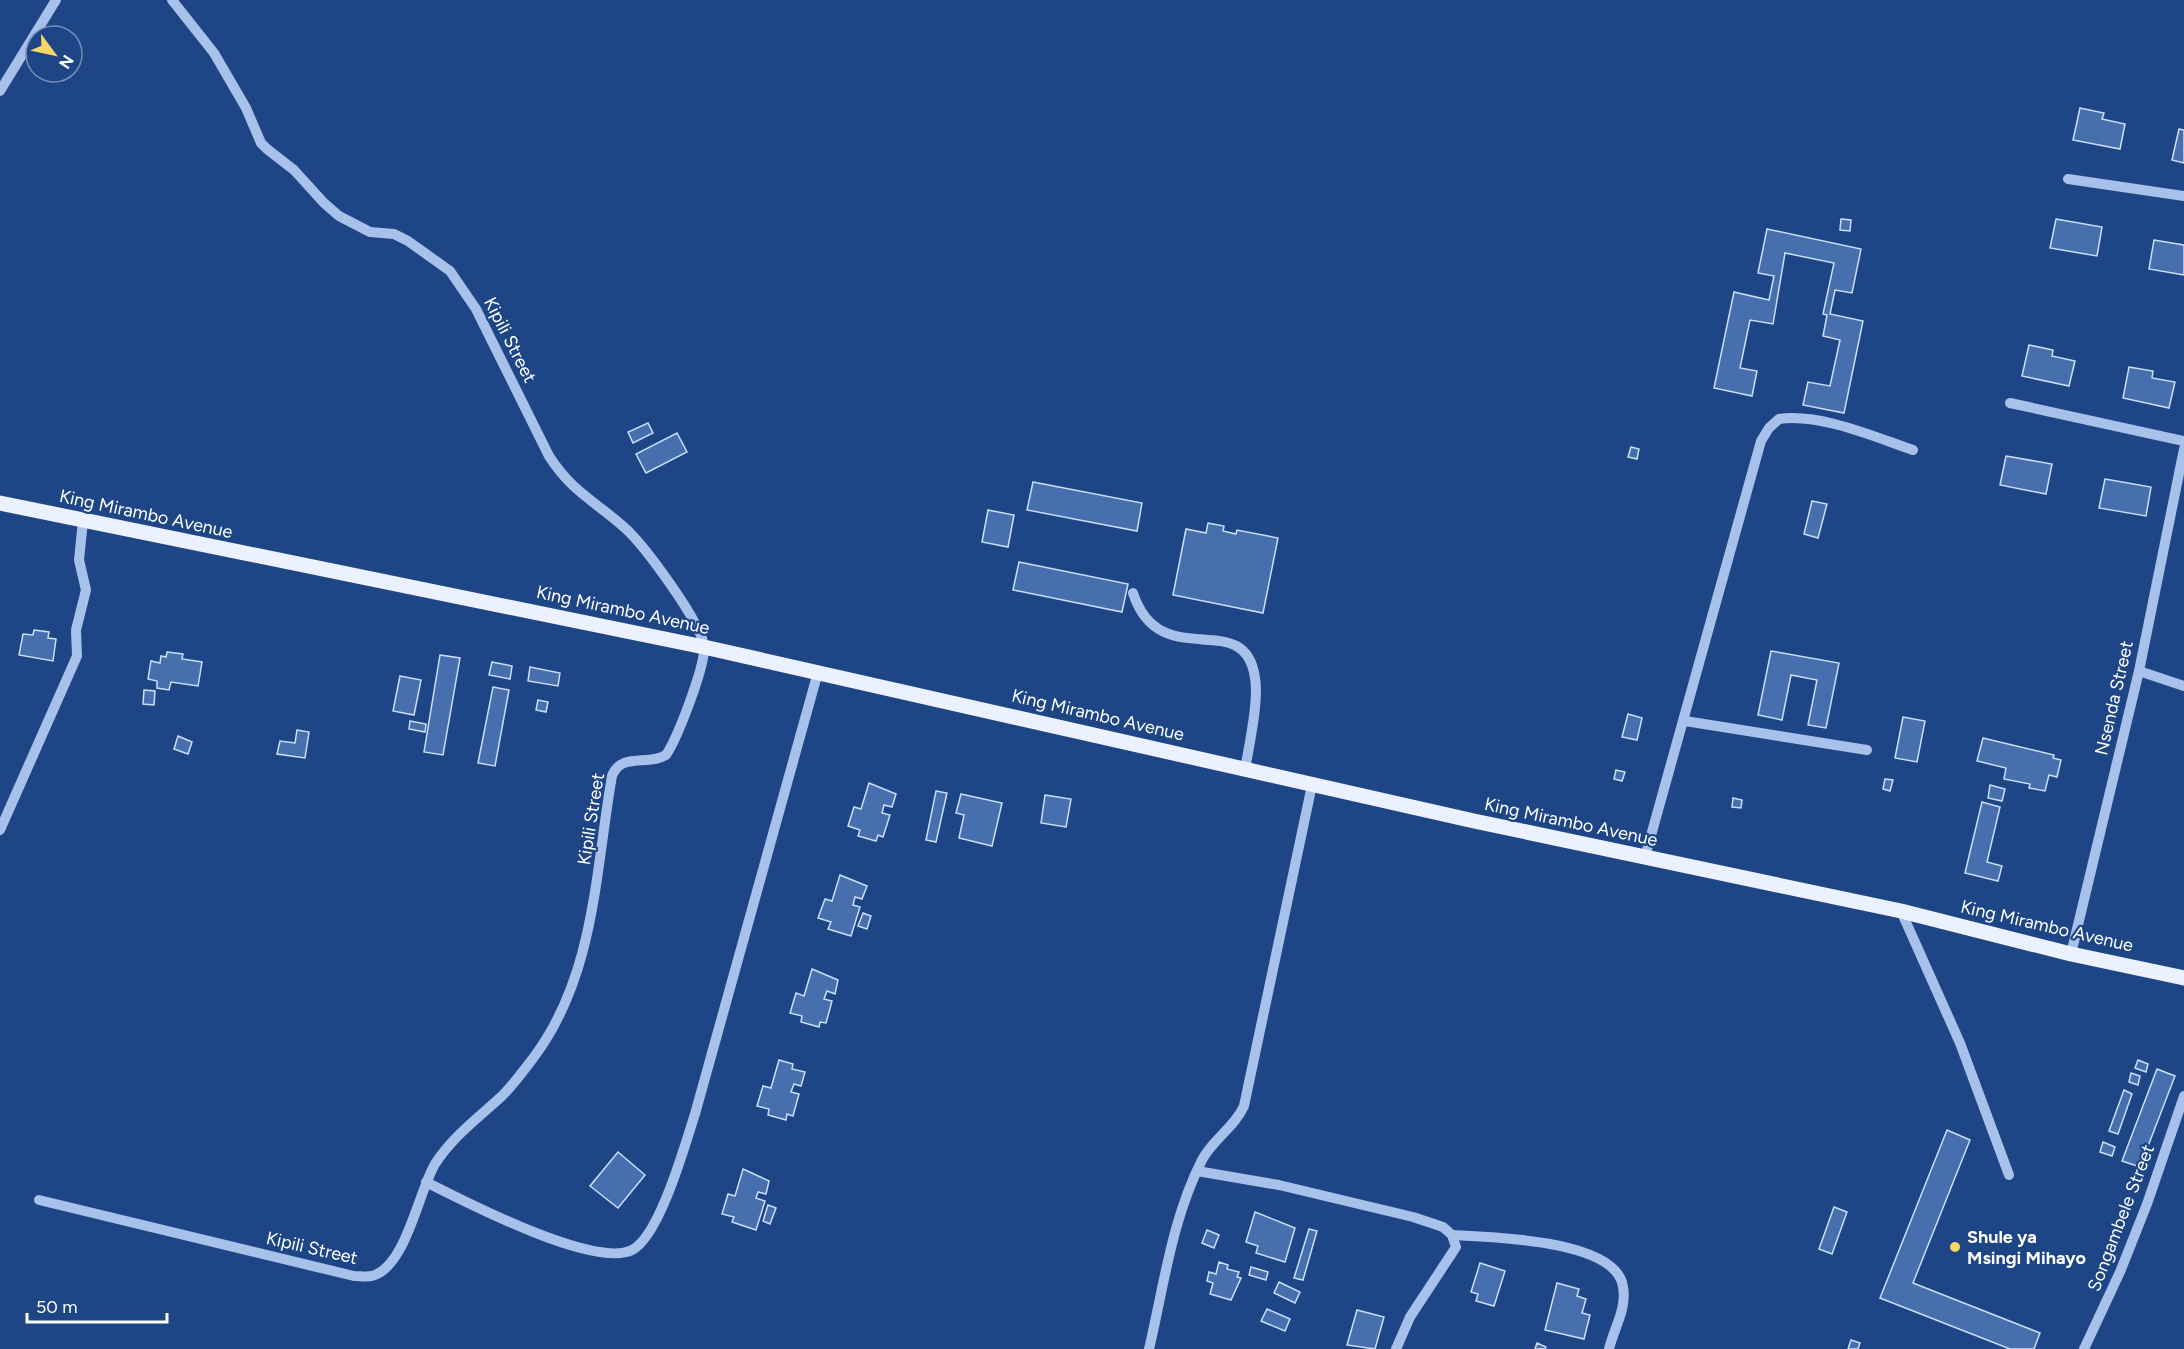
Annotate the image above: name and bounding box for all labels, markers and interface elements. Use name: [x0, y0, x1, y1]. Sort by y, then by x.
north arrow: [24, 24, 84, 84]
text: N: [55, 52, 77, 72]
street label: Kipili Street: [479, 294, 541, 387]
street label: King Mirambo Avenue: [57, 485, 235, 543]
street label: King Mirambo Avenue: [534, 581, 712, 639]
street label: Nsenda Street: [2090, 638, 2138, 757]
street label: King Mirambo Avenue: [1010, 684, 1187, 746]
street label: Kipili Street: [573, 771, 609, 867]
street label: King Mirambo Avenue: [1482, 793, 1660, 851]
street label: King Mirambo Avenue: [1959, 895, 2136, 957]
street label: Songambele Street: [2083, 1141, 2159, 1295]
place label: Shule ya Msingi Mihayo: [1967, 1226, 2086, 1269]
street label: Kipili Street: [264, 1227, 360, 1269]
marker: Shule ya Msingi Mihayo: [1948, 1240, 1962, 1254]
scale bar: [27, 1286, 166, 1324]
text: 50 m: [36, 1296, 78, 1318]

